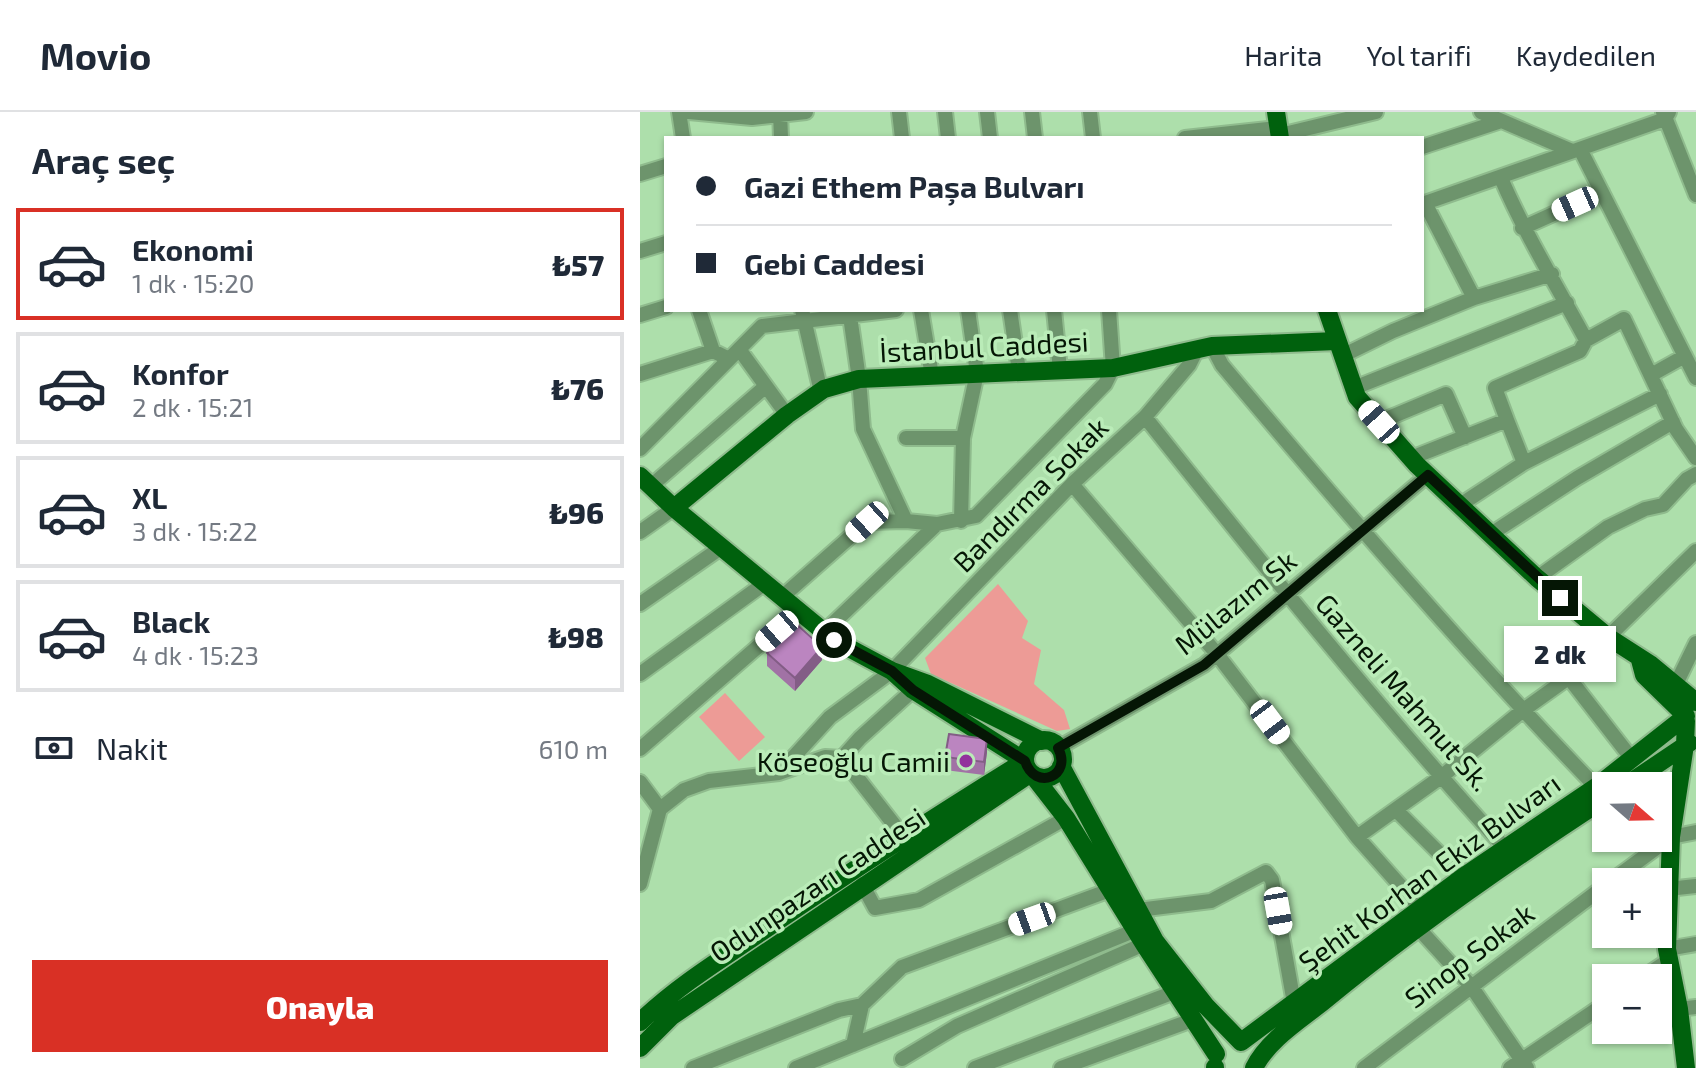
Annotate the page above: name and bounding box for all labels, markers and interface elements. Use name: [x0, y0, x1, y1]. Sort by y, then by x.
text: Movio: [40, 32, 151, 78]
text: Harita: [1244, 38, 1322, 72]
text: Yol tarifi: [1366, 38, 1472, 72]
text: Kaydedilen: [1516, 38, 1656, 72]
text: Araç seç: [32, 138, 175, 181]
text: Gazi Ethem Paşa Bulvarı: [744, 168, 1085, 204]
car: [1548, 183, 1602, 225]
icon: car: [36, 228, 108, 300]
text: Ekonomi: [132, 231, 254, 267]
text: Gebi Caddesi: [744, 245, 925, 281]
text: ₺57: [552, 246, 604, 282]
text: 1 dk · 15:20: [132, 267, 254, 298]
street label: İstanbul Caddesi: [879, 324, 1089, 368]
icon: car: [36, 352, 108, 424]
text: Konfor: [132, 355, 229, 391]
text: ₺76: [551, 370, 604, 406]
text: 2 dk · 15:21: [132, 391, 253, 422]
car: [1354, 396, 1404, 448]
street label: Bandırma Sokak: [946, 410, 1114, 578]
icon: car: [36, 476, 108, 548]
text: XL: [132, 479, 167, 515]
text: ₺96: [549, 494, 604, 530]
car: [841, 497, 893, 547]
text: 3 dk · 15:22: [132, 515, 258, 546]
street label: Mülazım Sk: [1167, 543, 1303, 661]
route end: [1542, 580, 1578, 616]
street label: Gazneli Mahmut Sk.: [1309, 586, 1499, 798]
icon: car: [36, 600, 108, 672]
text: Black: [132, 603, 210, 639]
car: [751, 606, 803, 656]
text: ₺98: [548, 618, 604, 654]
route start: [816, 622, 852, 658]
callout: 2 dk: [1504, 626, 1616, 682]
text: 2 dk: [1534, 638, 1586, 669]
text: 4 dk · 15:23: [132, 639, 259, 670]
car: [1246, 696, 1294, 748]
icon: cash: [32, 726, 76, 770]
text: Nakit: [96, 730, 168, 766]
text: 610 m: [539, 733, 608, 764]
place label: Köseoğlu Camii: [757, 744, 950, 778]
marker: Köseoğlu Camii: [957, 752, 975, 770]
street label: Şehit Korhan Ekiz Bulvarı: [1292, 766, 1567, 979]
north arrow: [1592, 772, 1672, 852]
map controls: [1592, 772, 1672, 1044]
street label: Odunpazarı Caddesi: [703, 799, 931, 969]
button: +: [1592, 868, 1672, 948]
car: [1262, 885, 1294, 937]
street label: Sinop Sokak: [1398, 895, 1540, 1015]
car: [1005, 900, 1059, 938]
button: Onayla: [32, 960, 608, 1052]
button: −: [1592, 964, 1672, 1044]

